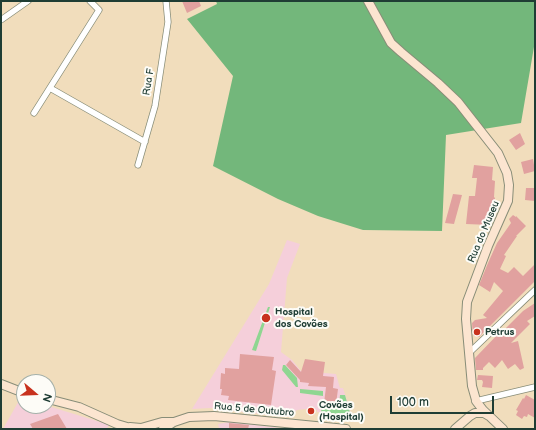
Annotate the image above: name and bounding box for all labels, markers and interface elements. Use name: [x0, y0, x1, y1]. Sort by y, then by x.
street label: Rua F: [141, 68, 157, 96]
street label: Rua do Museu: [466, 199, 502, 265]
place label: Hospital dos Covões: [275, 306, 328, 330]
marker: Hospital dos Covões: [260, 312, 272, 324]
place label: Petrus: [485, 326, 514, 338]
marker: Petrus: [472, 327, 482, 337]
north arrow: [16, 374, 56, 414]
scale bar: [392, 388, 496, 414]
text: N: [39, 392, 54, 404]
text: 100 m: [397, 395, 429, 410]
place label: Covões (Hospital): [319, 399, 364, 422]
street label: Rua 5 de Outubro: [213, 401, 295, 419]
marker: Covões (Hospital): [306, 406, 316, 416]

